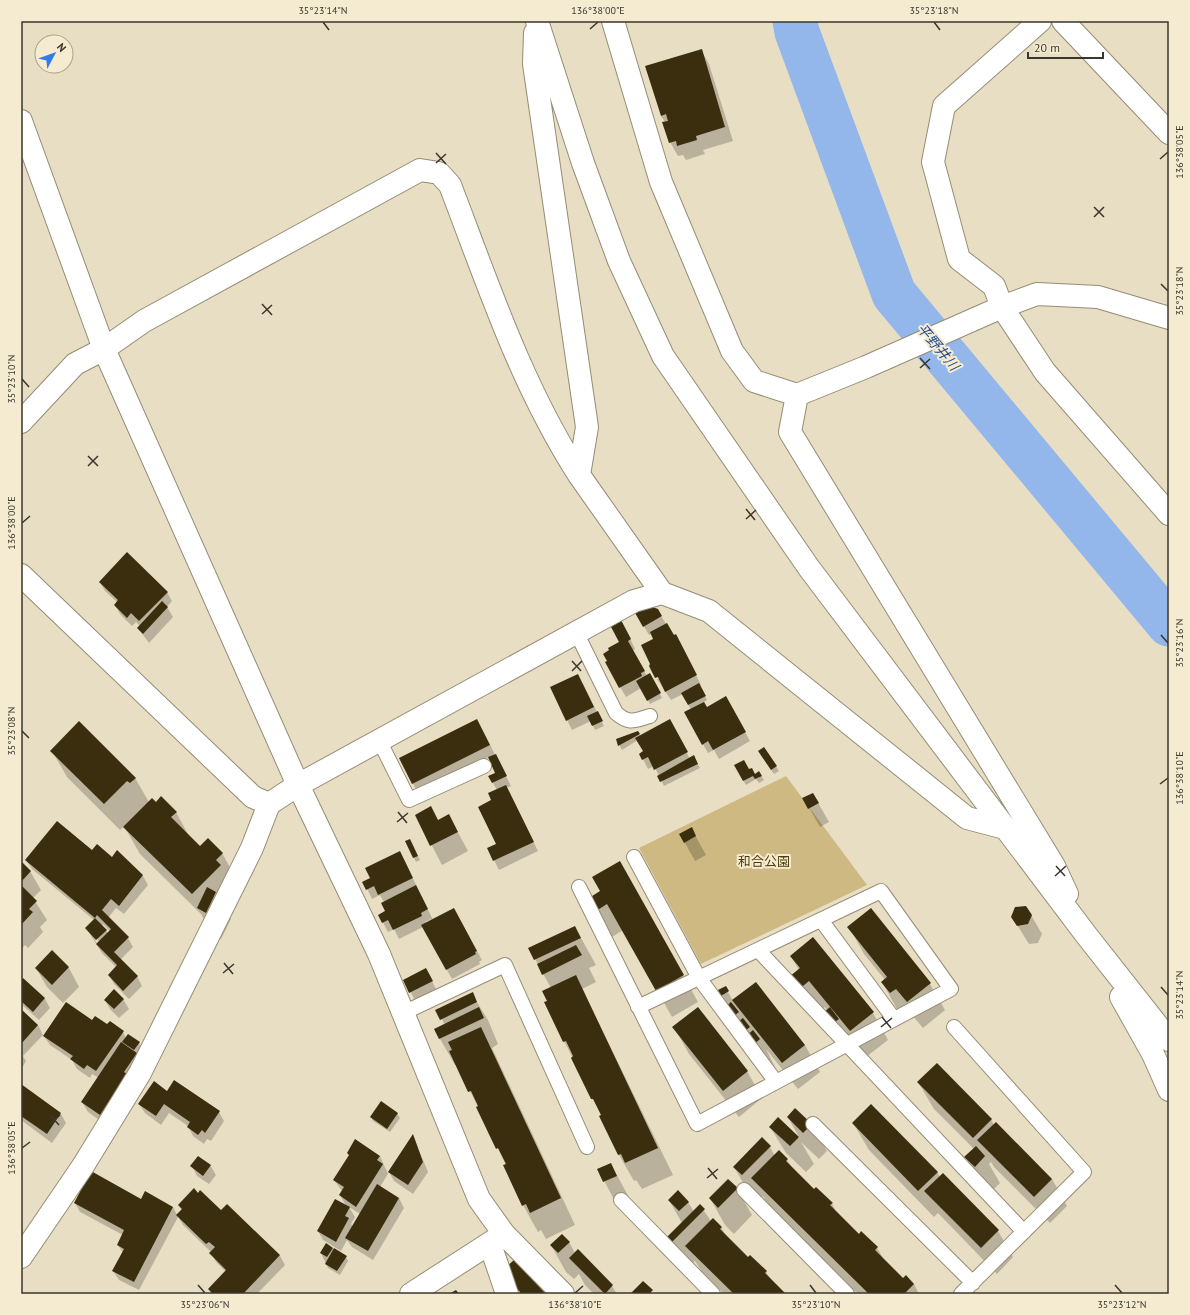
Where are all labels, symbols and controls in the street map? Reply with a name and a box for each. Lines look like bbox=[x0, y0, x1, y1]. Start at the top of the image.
text: 35°23'14"N bbox=[298, 4, 348, 17]
text: 136°38'00"E bbox=[571, 4, 625, 17]
text: 35°23'18"N bbox=[909, 4, 959, 17]
north arrow bbox=[34, 34, 74, 74]
scale bar bbox=[1028, 34, 1103, 60]
text: N bbox=[54, 40, 69, 55]
text: 20 m bbox=[1034, 40, 1060, 55]
text: 136°38'05"E bbox=[1173, 125, 1186, 179]
text: 35°23'18"N bbox=[1173, 266, 1186, 316]
water label: 平野井川 bbox=[913, 320, 964, 376]
text: 35°23'10"N bbox=[5, 354, 18, 404]
text: 136°38'00"E bbox=[5, 496, 18, 550]
text: 35°23'16"N bbox=[1173, 618, 1186, 668]
text: 35°23'08"N bbox=[5, 706, 18, 756]
text: 136°38'10"E bbox=[1173, 751, 1186, 805]
park label: 和合公園 bbox=[738, 853, 790, 870]
text: 35°23'14"N bbox=[1173, 970, 1186, 1020]
text: 136°38'05"E bbox=[5, 1121, 18, 1175]
text: 35°23'06"N bbox=[180, 1298, 230, 1311]
text: 136°38'10"E bbox=[548, 1298, 602, 1311]
text: 35°23'10"N bbox=[791, 1298, 841, 1311]
text: 35°23'12"N bbox=[1097, 1298, 1147, 1311]

